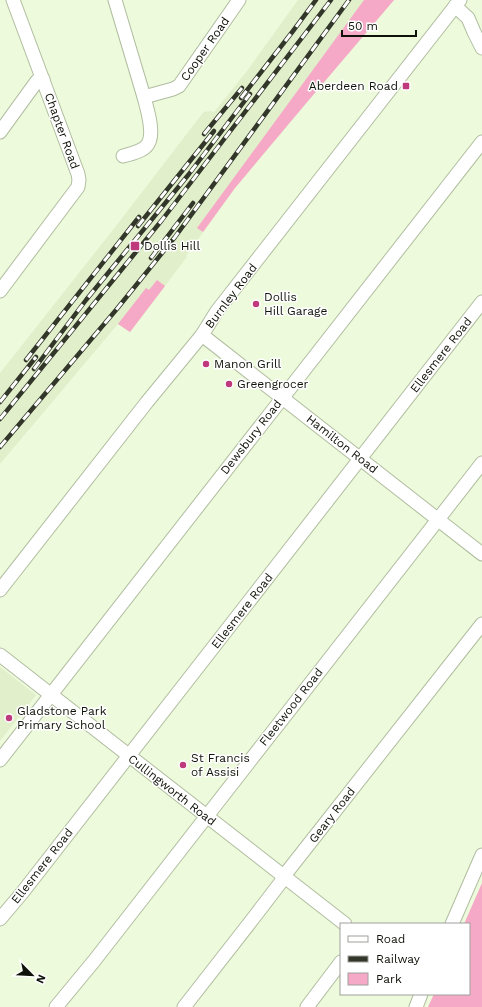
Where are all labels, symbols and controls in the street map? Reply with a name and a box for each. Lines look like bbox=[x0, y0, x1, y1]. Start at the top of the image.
scale bar bbox=[342, 12, 416, 38]
street label: Cooper Road bbox=[178, 14, 232, 84]
text: 50 m bbox=[348, 19, 378, 33]
place label: Aberdeen Road bbox=[309, 79, 398, 93]
marker: Aberdeen Road bbox=[401, 81, 411, 91]
street label: Chapter Road bbox=[42, 91, 82, 171]
place label: Dollis Hill bbox=[144, 239, 200, 253]
marker: Dollis Hill bbox=[129, 240, 141, 252]
street label: Burnley Road bbox=[202, 261, 260, 331]
place label: Dollis Hill Garage bbox=[264, 290, 327, 318]
marker: Dollis Hill Garage bbox=[251, 299, 261, 309]
street label: Ellesmere Road bbox=[407, 315, 475, 395]
place label: Manon Grill bbox=[214, 357, 282, 371]
marker: Manon Grill bbox=[201, 359, 211, 369]
place label: Greengrocer bbox=[237, 377, 309, 391]
marker: Greengrocer bbox=[224, 379, 234, 389]
street label: Dewsbury Road bbox=[218, 397, 284, 477]
street label: Hamilton Road bbox=[304, 412, 380, 476]
street label: Ellesmere Road bbox=[208, 571, 276, 651]
street label: Fleetwood Road bbox=[256, 665, 326, 749]
place label: Gladstone Park Primary School bbox=[17, 704, 107, 732]
marker: Gladstone Park Primary School bbox=[4, 713, 14, 723]
street label: Cullingworth Road bbox=[125, 751, 219, 829]
place label: St Francis of Assisi bbox=[191, 751, 250, 779]
marker: St Francis of Assisi bbox=[178, 760, 188, 770]
street label: Geary Road bbox=[306, 784, 358, 846]
street label: Ellesmere Road bbox=[8, 826, 76, 906]
legend bbox=[340, 923, 470, 995]
text: Road bbox=[376, 932, 405, 946]
text: Railway bbox=[376, 952, 421, 966]
north arrow bbox=[12, 955, 52, 995]
text: N bbox=[33, 972, 48, 985]
text: Park bbox=[376, 972, 402, 986]

